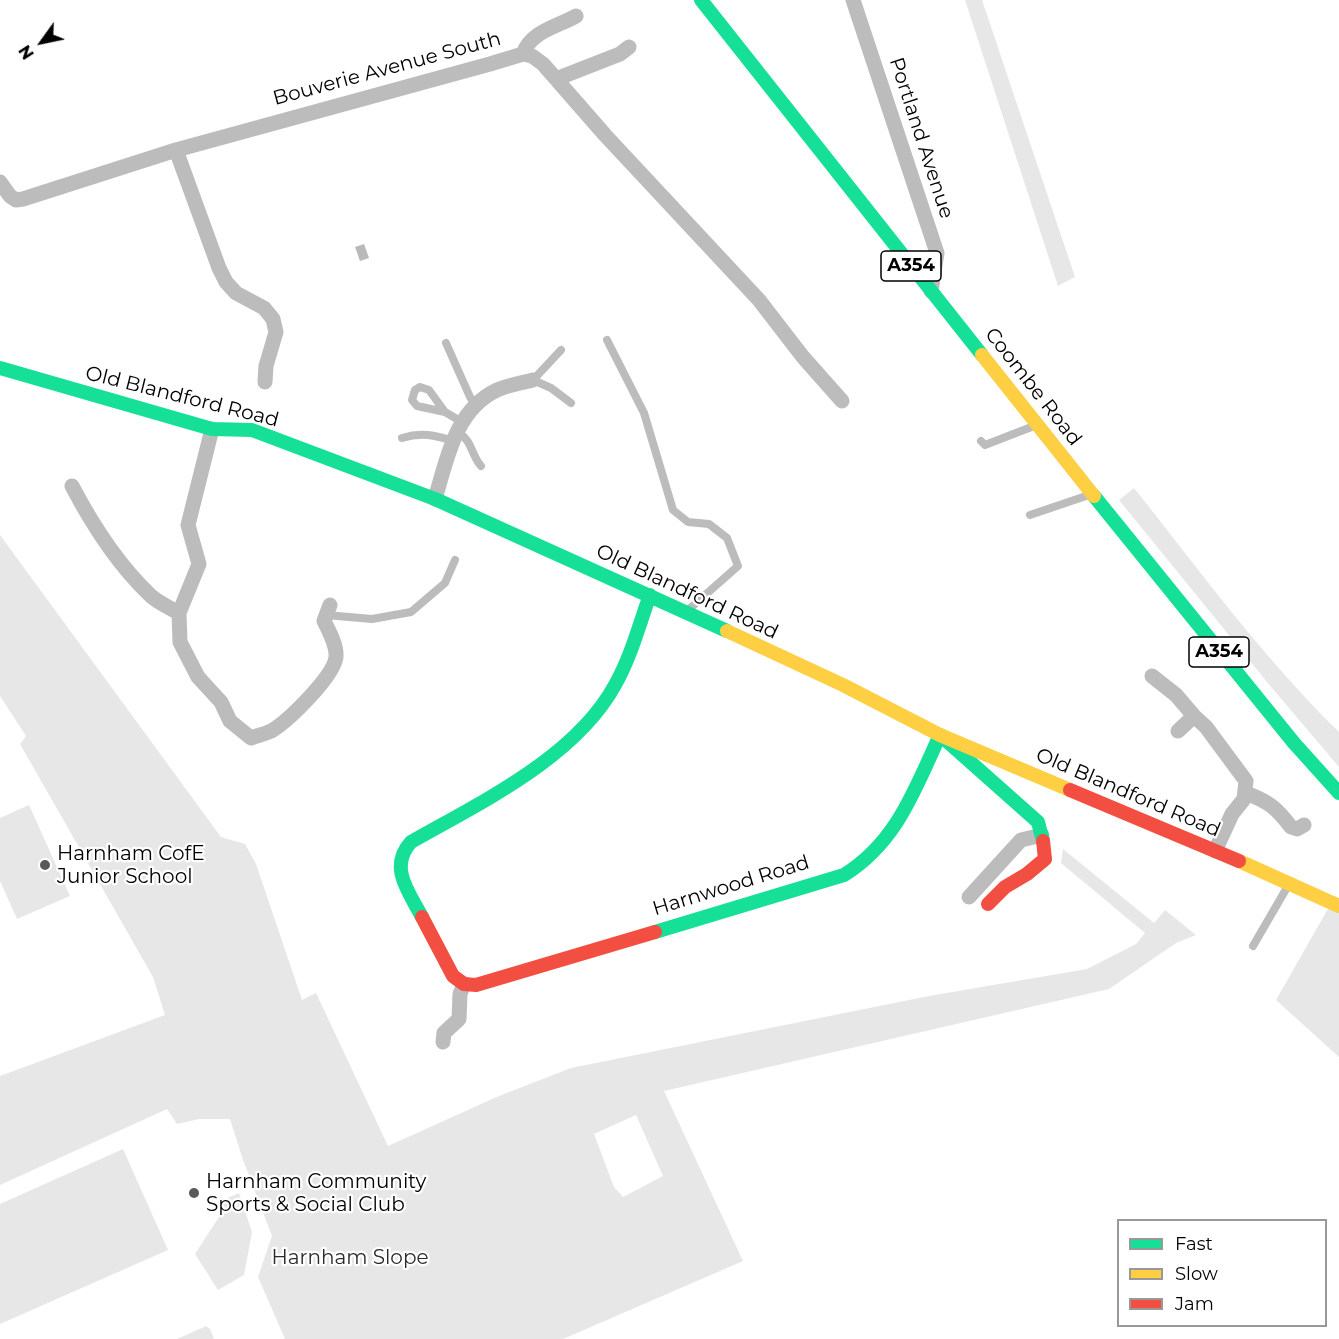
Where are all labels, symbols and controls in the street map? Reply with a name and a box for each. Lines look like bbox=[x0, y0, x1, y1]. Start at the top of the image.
north arrow bbox=[12, 12, 72, 72]
street label: Bouverie Avenue South bbox=[270, 27, 504, 111]
text: N bbox=[15, 41, 38, 63]
street label: Portland Avenue bbox=[884, 54, 958, 222]
road number: A354 bbox=[881, 251, 941, 281]
street label: Coombe Road bbox=[979, 323, 1087, 451]
street label: Old Blandford Road bbox=[83, 361, 281, 433]
street label: Old Blandford Road bbox=[592, 539, 782, 645]
road number: A354 bbox=[1189, 637, 1249, 667]
street label: Old Blandford Road bbox=[1032, 743, 1224, 843]
place label: Harnham CofE Junior School bbox=[57, 842, 205, 889]
street label: Harnwood Road bbox=[650, 851, 812, 921]
marker: Harnham CofE Junior School bbox=[38, 858, 52, 872]
place label: Harnham Community Sports & Social Club bbox=[206, 1170, 426, 1217]
marker: Harnham Community Sports & Social Club bbox=[187, 1186, 201, 1200]
legend bbox=[1117, 1219, 1327, 1327]
text: Fast bbox=[1175, 1233, 1213, 1255]
park label: Harnham Slope bbox=[271, 1246, 429, 1270]
text: Slow bbox=[1175, 1263, 1218, 1285]
text: Jam bbox=[1175, 1293, 1214, 1315]

